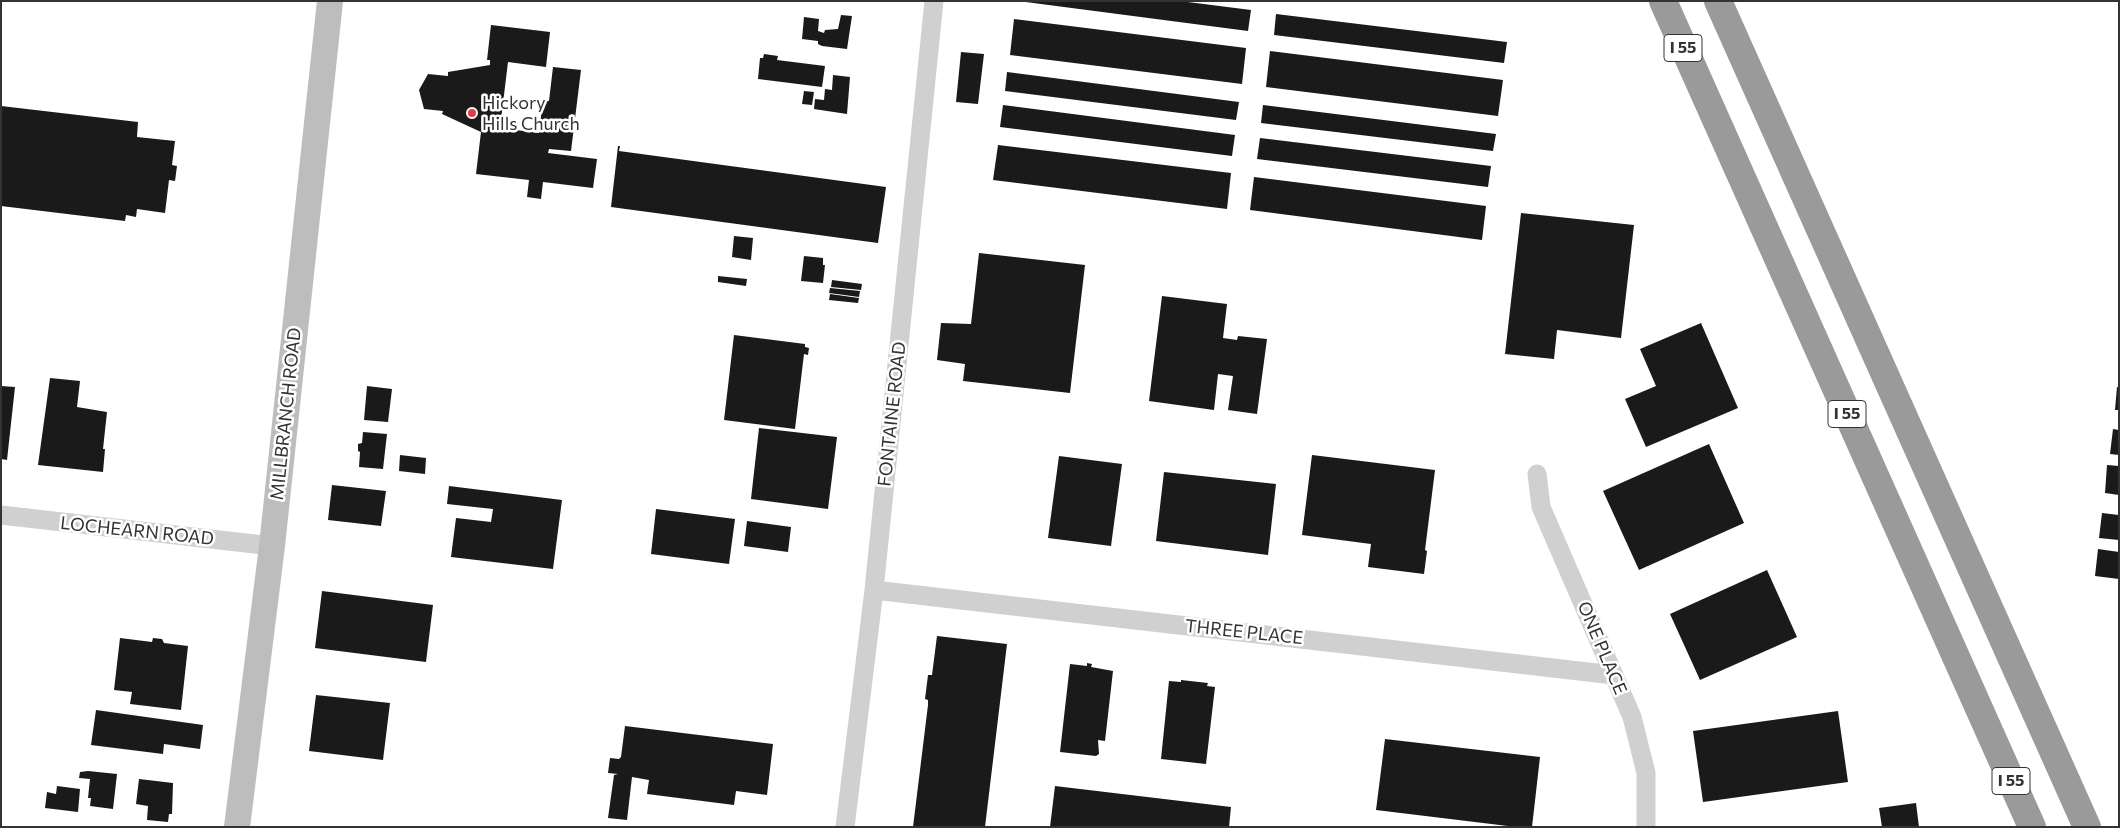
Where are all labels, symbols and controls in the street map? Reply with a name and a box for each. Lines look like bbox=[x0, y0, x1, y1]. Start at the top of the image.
road number: I 55 bbox=[1664, 34, 1702, 62]
place label: Hickory Hills Church bbox=[482, 92, 580, 134]
marker: Hickory Hills Church bbox=[466, 107, 478, 119]
street label: MILLBRANCH ROAD bbox=[266, 327, 306, 501]
street label: FONTAINE ROAD bbox=[874, 341, 910, 487]
road number: I 55 bbox=[1828, 400, 1866, 428]
street label: LOCHEARN ROAD bbox=[59, 512, 215, 550]
street label: ONE PLACE bbox=[1573, 598, 1631, 698]
street label: THREE PLACE bbox=[1184, 615, 1304, 649]
road number: I 55 bbox=[1992, 768, 2030, 794]

